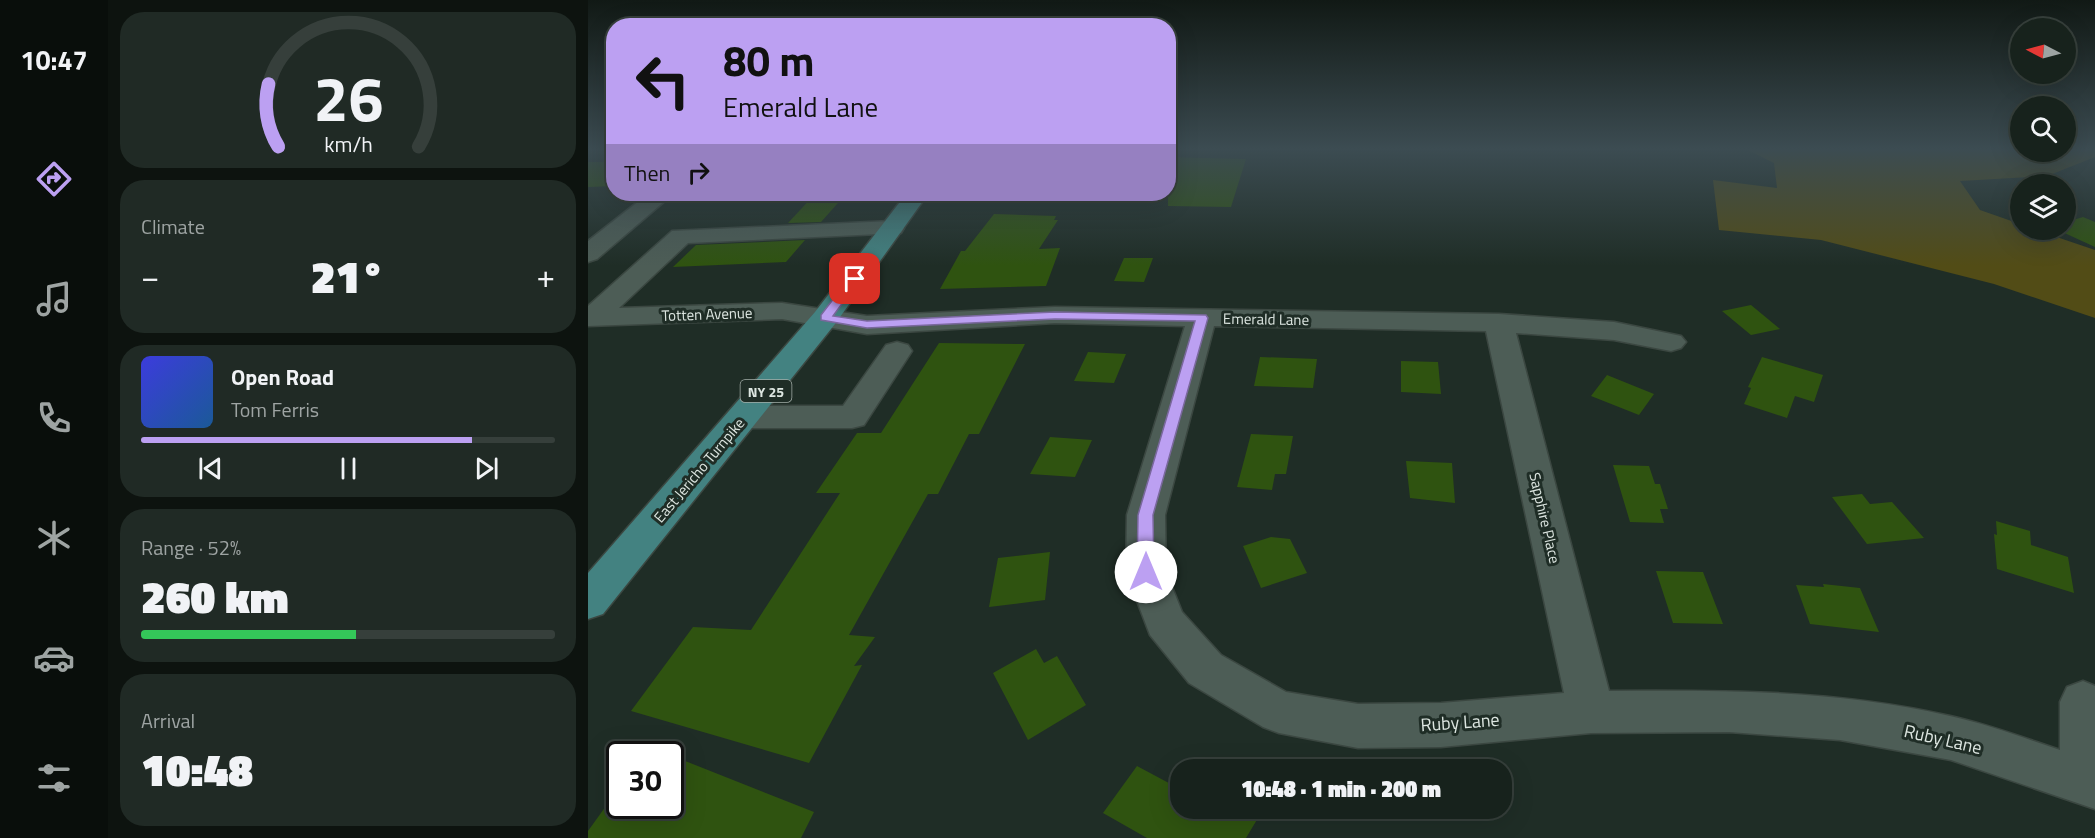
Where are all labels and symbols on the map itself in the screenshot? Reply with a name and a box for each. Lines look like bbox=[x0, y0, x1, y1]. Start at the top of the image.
north arrow bbox=[2010, 18, 2076, 84]
pin bbox=[829, 253, 880, 304]
street label: Totten Avenue bbox=[661, 301, 753, 327]
street label: Emerald Lane bbox=[1223, 307, 1309, 331]
road number: NY 25 bbox=[740, 380, 792, 402]
street label: East Jericho Turnpike bbox=[648, 412, 750, 528]
street label: Sapphire Place bbox=[1523, 470, 1567, 566]
position arrow bbox=[1114, 540, 1178, 604]
street label: Ruby Lane bbox=[1420, 706, 1500, 738]
street label: Ruby Lane bbox=[1901, 717, 1985, 761]
speed limit sign: 30 bbox=[606, 741, 684, 819]

